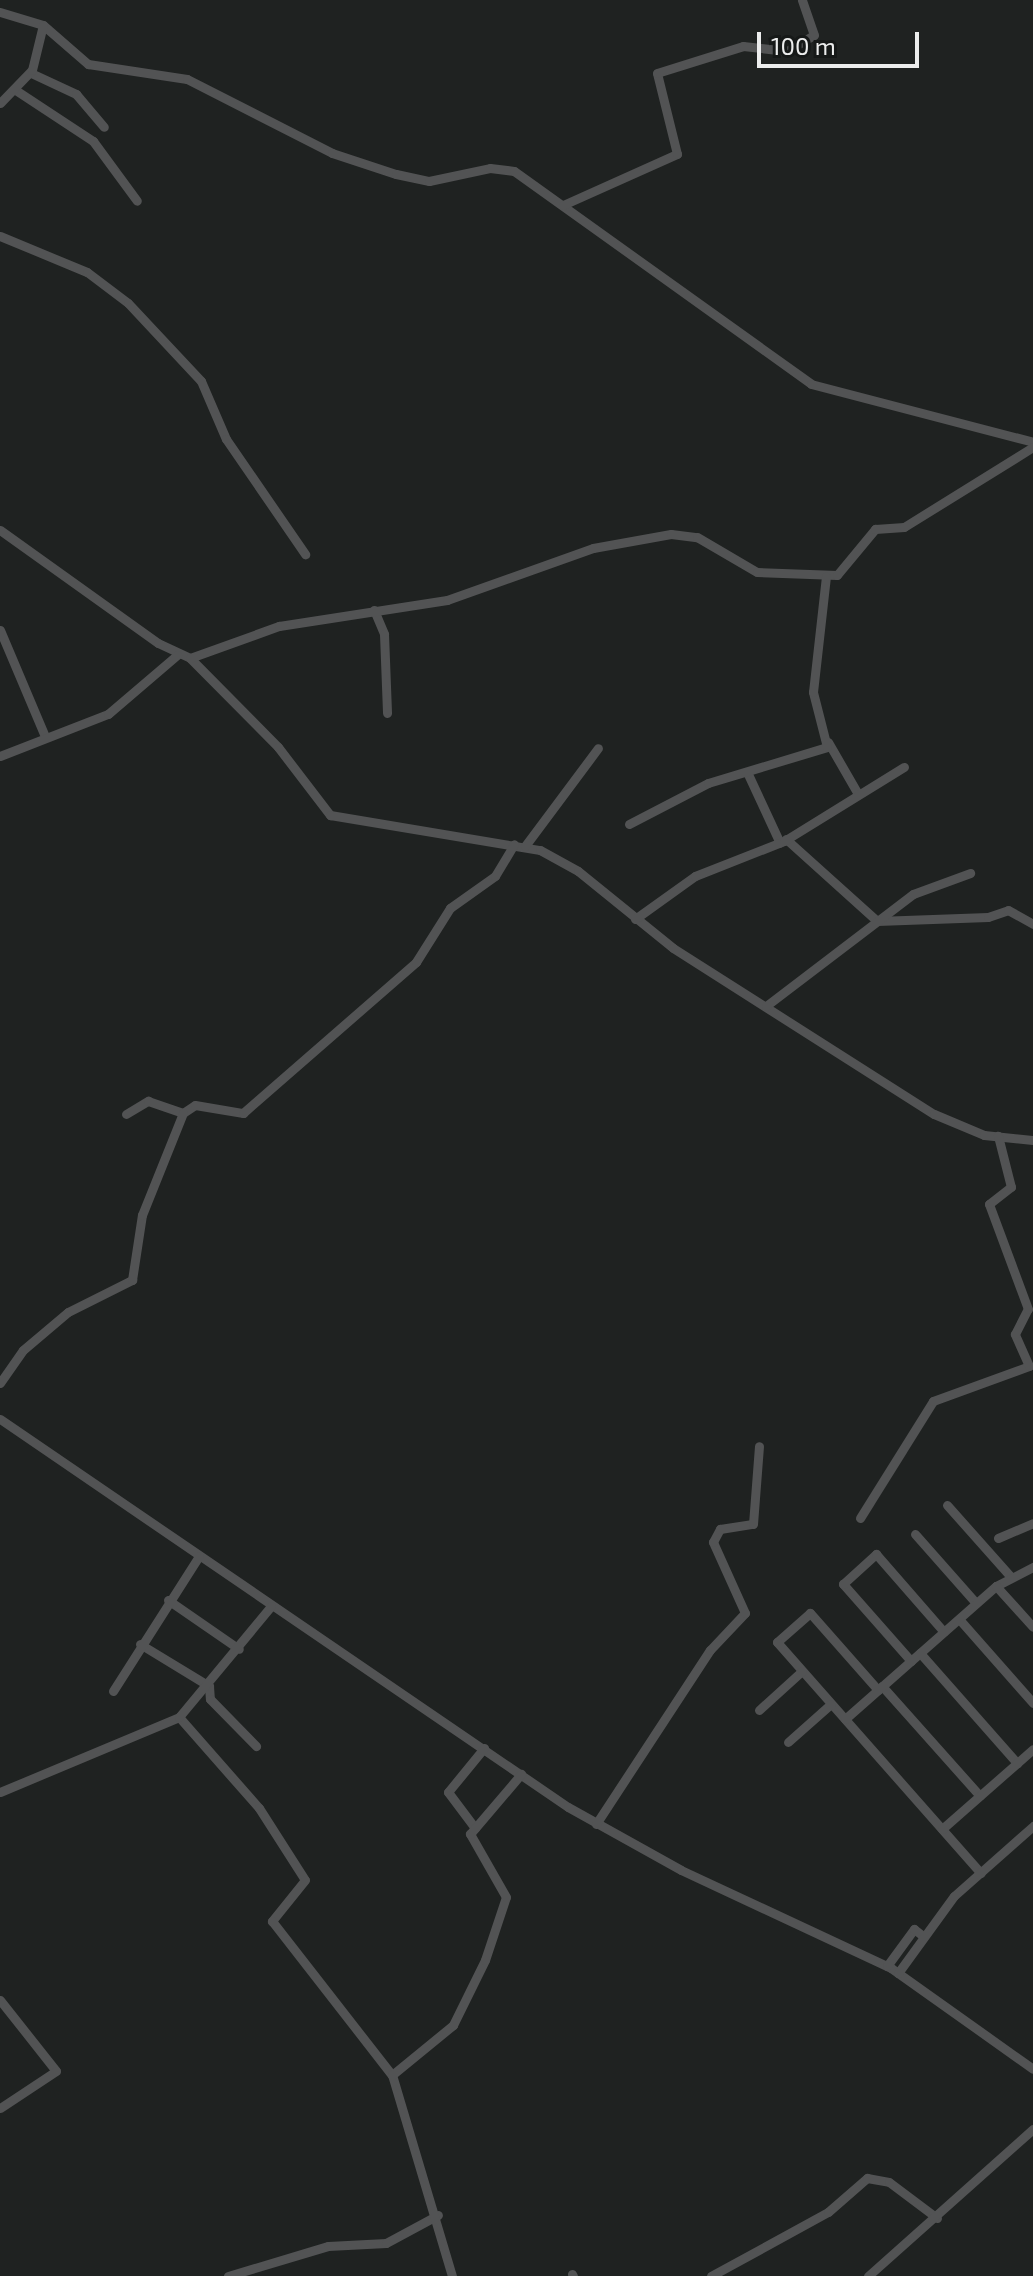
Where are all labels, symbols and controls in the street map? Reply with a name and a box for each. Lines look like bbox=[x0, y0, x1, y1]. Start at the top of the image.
scale bar bbox=[761, 16, 923, 66]
text: 100 m bbox=[771, 31, 836, 60]

